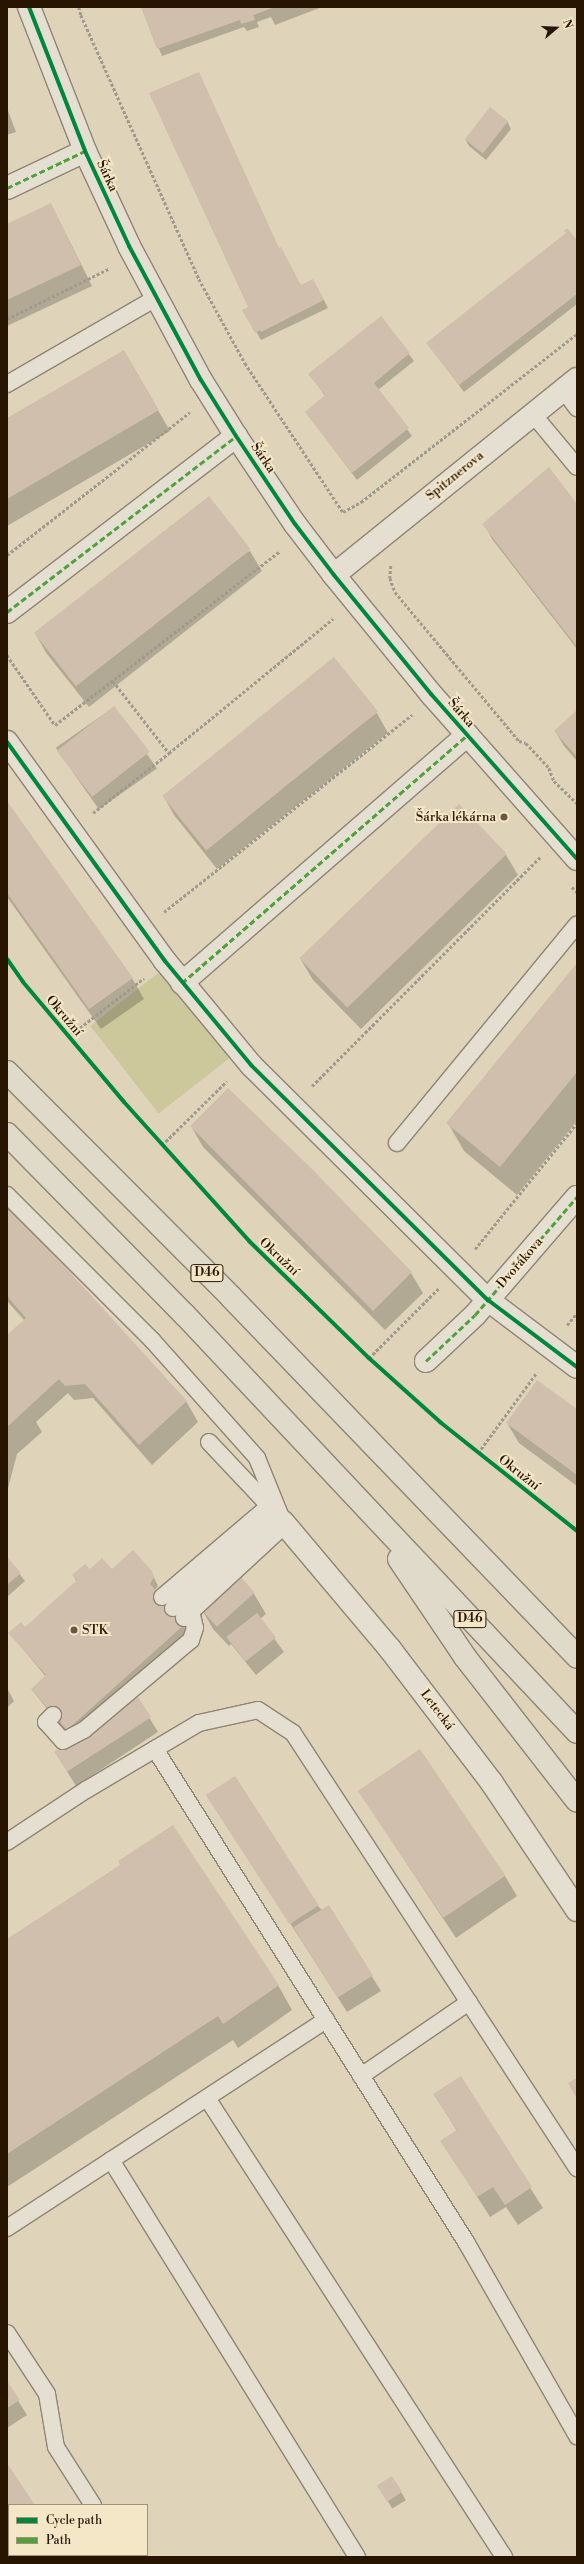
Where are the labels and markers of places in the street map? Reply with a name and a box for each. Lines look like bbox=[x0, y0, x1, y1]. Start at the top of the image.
place label: Šárka lékárna bbox=[416, 809, 496, 825]
marker: Šárka lékárna bbox=[499, 812, 509, 822]
place label: STK bbox=[82, 1622, 108, 1638]
marker: STK bbox=[69, 1625, 79, 1635]

